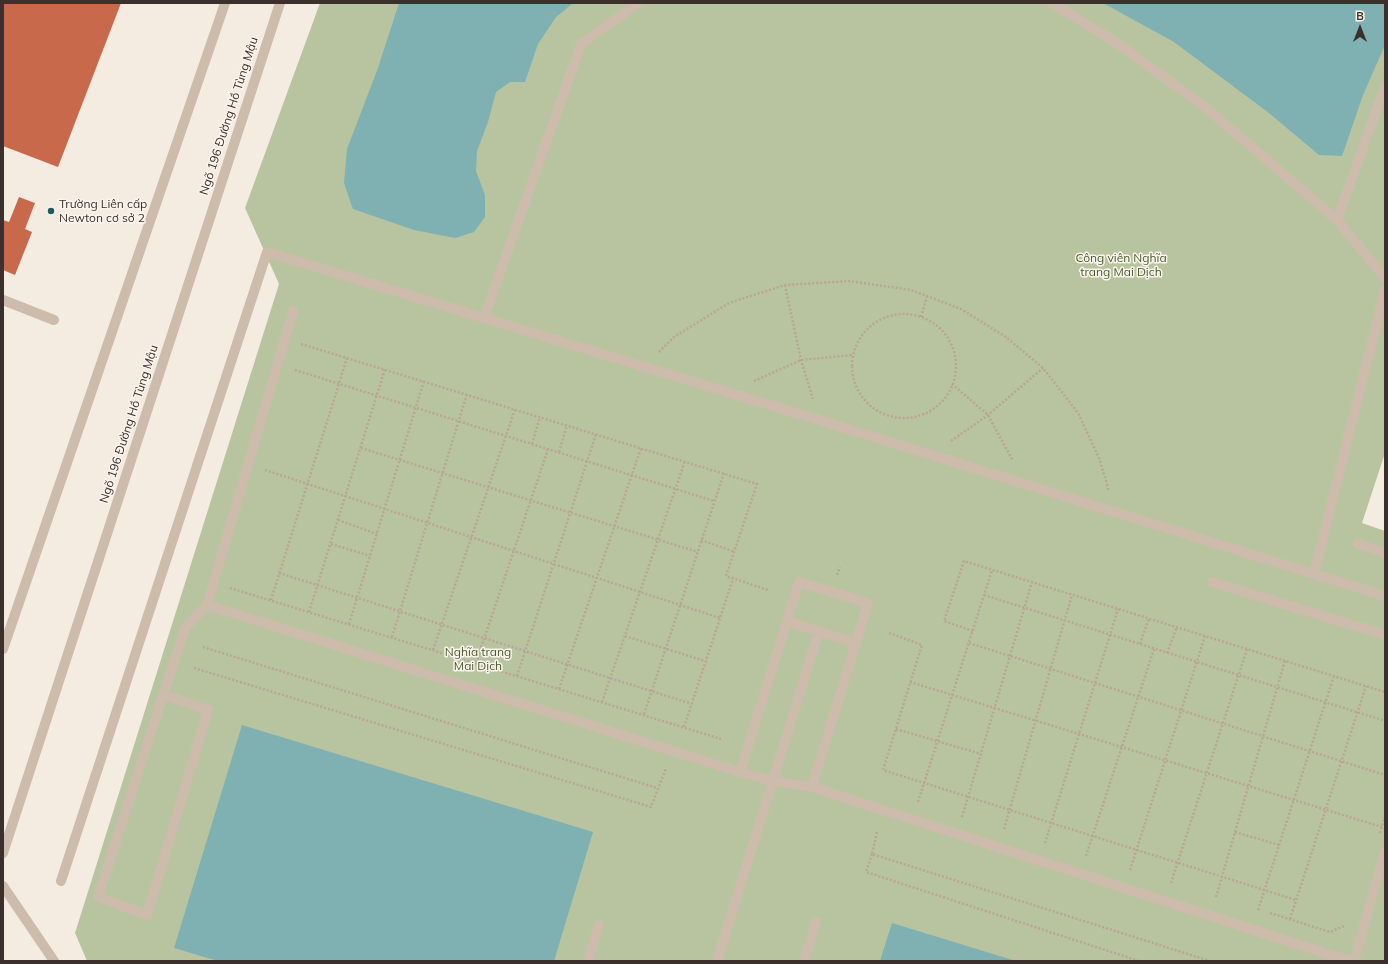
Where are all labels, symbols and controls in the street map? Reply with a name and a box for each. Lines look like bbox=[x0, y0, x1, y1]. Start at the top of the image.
north arrow bbox=[1340, 8, 1380, 48]
text: B bbox=[1356, 9, 1364, 23]
street label: Ngõ 196 Đường Hồ Tùng Mậu bbox=[197, 35, 261, 197]
place label: Trường Liên cấp Newton cơ sở 2 bbox=[59, 197, 147, 225]
marker: Trường Liên cấp Newton cơ sở 2 bbox=[46, 206, 56, 216]
park label: Công viên Nghĩa trang Mai Dịch bbox=[1075, 251, 1167, 279]
street label: Ngõ 196 Đường Hồ Tùng Mậu bbox=[97, 343, 161, 505]
park label: Nghĩa trang Mai Dịch bbox=[445, 645, 511, 673]

